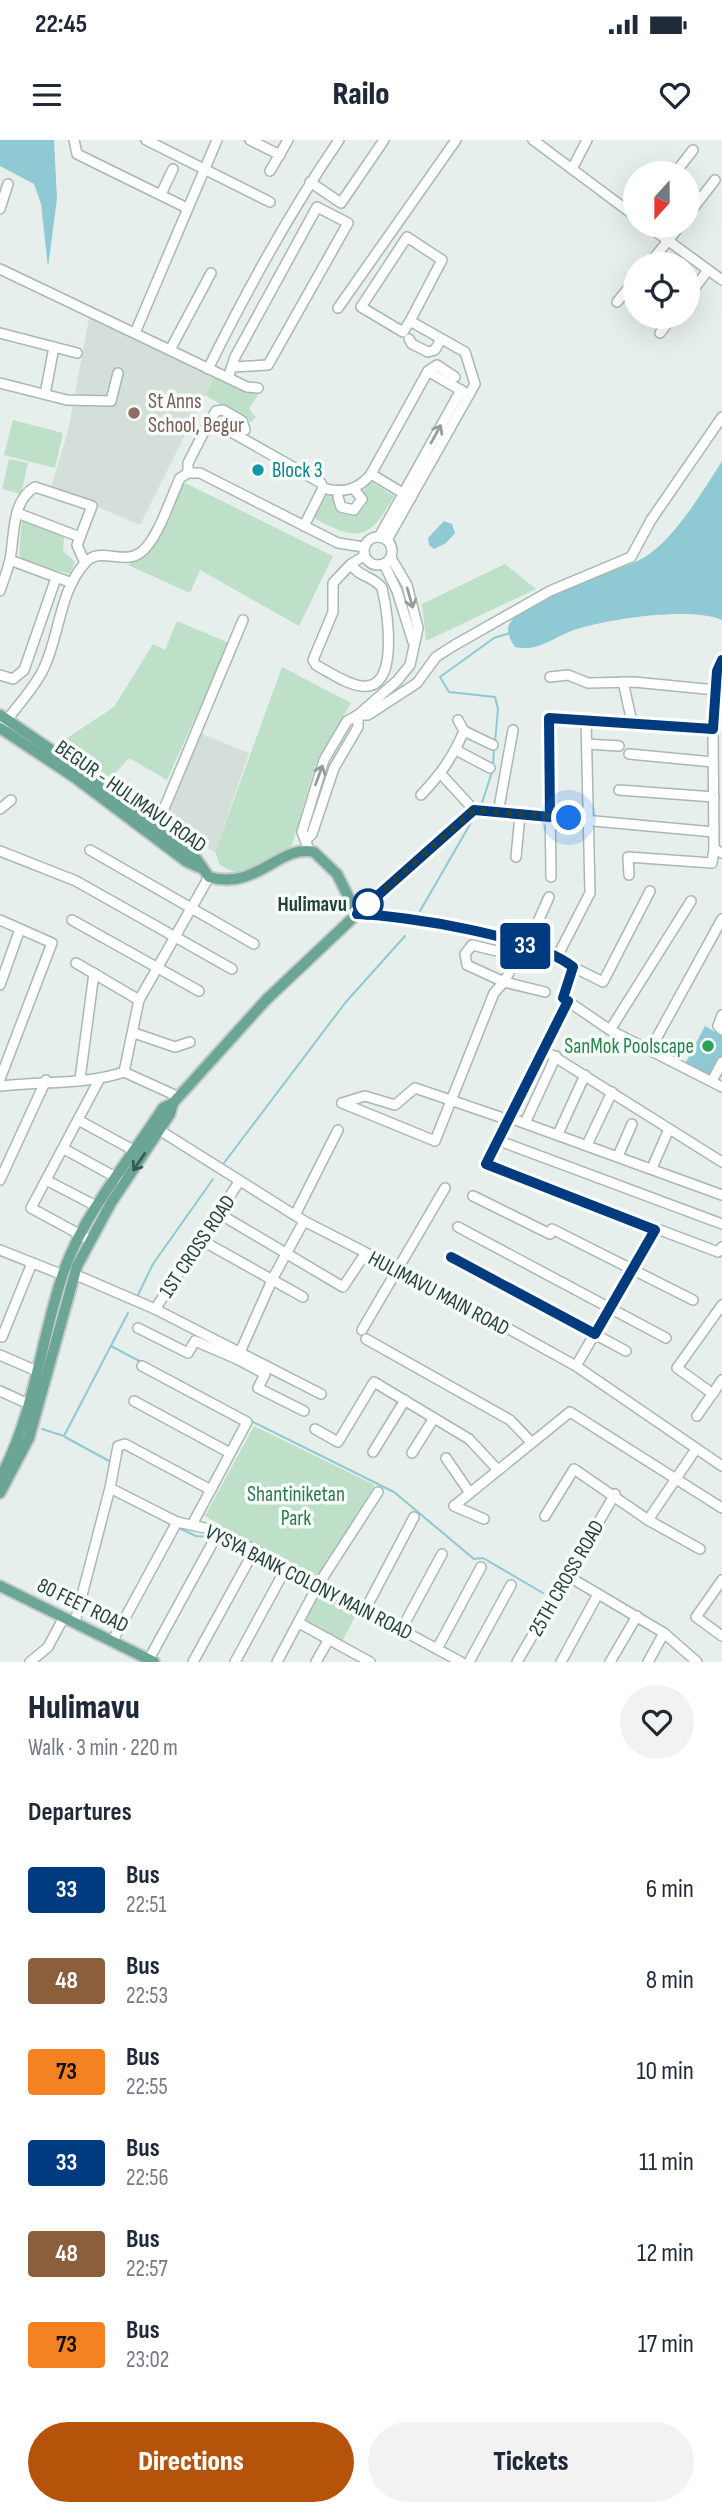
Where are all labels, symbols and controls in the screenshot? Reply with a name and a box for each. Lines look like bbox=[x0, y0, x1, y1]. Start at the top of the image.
text: 22:45 bbox=[35, 9, 87, 40]
text: Railo bbox=[333, 75, 390, 114]
icon: menu bbox=[28, 76, 66, 114]
icon: heart bbox=[656, 76, 694, 114]
north arrow bbox=[623, 161, 700, 238]
map controls bbox=[623, 161, 700, 329]
button: locate bbox=[623, 252, 700, 329]
place label: St Anns School, Begur bbox=[148, 389, 244, 438]
marker: St Anns School, Begur bbox=[126, 405, 142, 421]
one-way arrow bbox=[430, 424, 443, 445]
place label: Block 3 bbox=[272, 458, 323, 483]
marker: Block 3 bbox=[250, 462, 266, 478]
one-way arrow bbox=[405, 587, 418, 609]
street label: BEGUR - HULIMAVU ROAD bbox=[50, 735, 211, 858]
one-way arrow bbox=[313, 765, 326, 787]
your location bbox=[551, 800, 586, 835]
marker: Hulimavu bbox=[353, 889, 383, 919]
place label: Hulimavu bbox=[278, 892, 347, 917]
line badge: 33 bbox=[494, 923, 556, 969]
text: 33 bbox=[514, 931, 536, 960]
place label: SanMok Poolscape bbox=[564, 1034, 694, 1059]
marker: SanMok Poolscape bbox=[700, 1038, 716, 1054]
one-way arrow bbox=[132, 1152, 146, 1171]
street label: 1ST CROSS ROAD bbox=[154, 1190, 241, 1302]
street label: HULIMAVU MAIN ROAD bbox=[364, 1246, 514, 1341]
park label: Shantiniketan Park bbox=[247, 1482, 345, 1531]
street label: 25TH CROSS ROAD bbox=[523, 1516, 610, 1641]
street label: VYSYA BANK COLONY MAIN ROAD bbox=[201, 1519, 416, 1646]
street label: 80 FEET ROAD bbox=[33, 1573, 133, 1638]
button: heart bbox=[620, 1685, 694, 1759]
text: Hulimavu bbox=[28, 1688, 140, 1728]
text: Walk · 3 min · 220 m bbox=[28, 1734, 178, 1762]
text: Departures bbox=[28, 1797, 132, 1828]
text: Bus bbox=[126, 1860, 160, 1891]
text: 6 min bbox=[646, 1874, 694, 1905]
text: 33 bbox=[56, 1875, 77, 1904]
text: 22:51 bbox=[126, 1891, 167, 1919]
text: Bus bbox=[126, 1951, 160, 1982]
text: 8 min bbox=[646, 1965, 694, 1996]
text: 48 bbox=[55, 1966, 78, 1995]
text: 22:53 bbox=[126, 1982, 168, 2010]
text: Bus bbox=[126, 2042, 160, 2073]
text: 10 min bbox=[637, 2056, 694, 2087]
text: 73 bbox=[56, 2057, 77, 2086]
text: 22:55 bbox=[126, 2073, 168, 2101]
text: Bus bbox=[126, 2133, 160, 2164]
text: 11 min bbox=[639, 2147, 694, 2178]
text: 33 bbox=[56, 2148, 77, 2177]
text: 22:56 bbox=[126, 2164, 169, 2192]
text: Bus bbox=[126, 2224, 160, 2255]
text: 12 min bbox=[637, 2238, 694, 2269]
text: 48 bbox=[55, 2239, 78, 2268]
text: 22:57 bbox=[126, 2255, 168, 2283]
text: Bus bbox=[126, 2315, 160, 2346]
text: 17 min bbox=[638, 2329, 694, 2360]
text: 73 bbox=[56, 2330, 77, 2359]
text: 23:02 bbox=[126, 2346, 169, 2374]
button: Directions bbox=[28, 2422, 354, 2502]
button: Tickets bbox=[368, 2422, 694, 2502]

